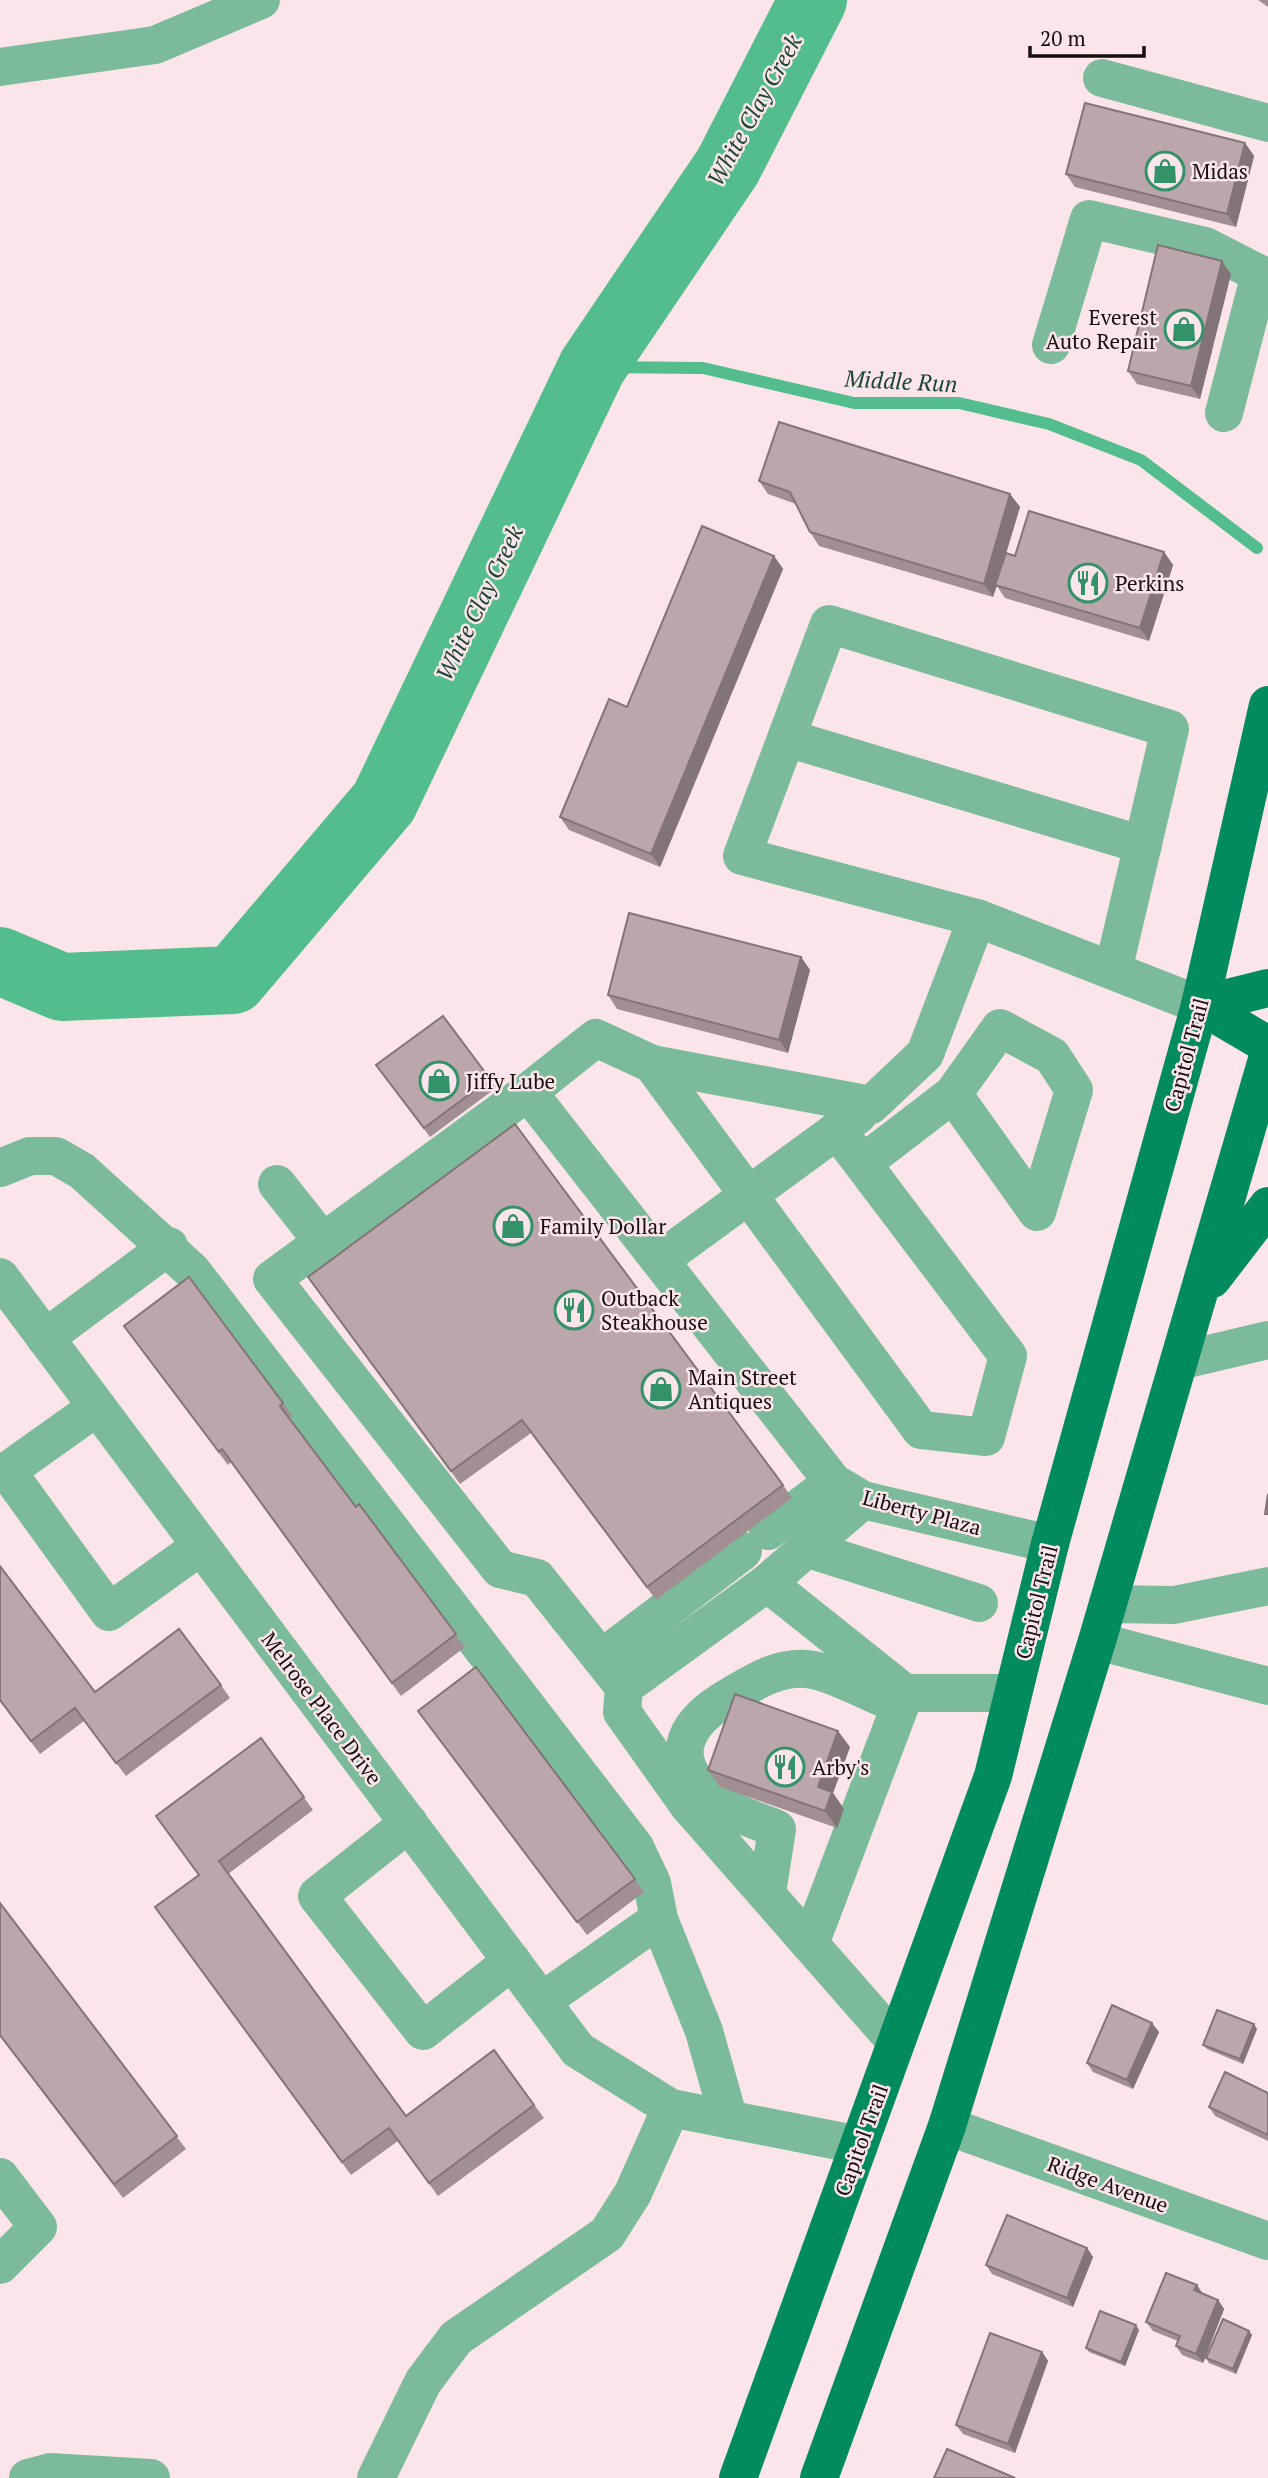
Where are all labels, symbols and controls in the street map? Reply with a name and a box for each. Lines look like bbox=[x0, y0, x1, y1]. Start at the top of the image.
scale bar bbox=[1030, 14, 1144, 58]
text: 20 m bbox=[1040, 24, 1086, 52]
water label: White Clay Creek bbox=[700, 28, 809, 191]
shop icon: Midas bbox=[1144, 150, 1186, 192]
place label: Midas bbox=[1192, 157, 1248, 185]
place label: Everest Auto Repair bbox=[1046, 303, 1157, 355]
shop icon: Everest Auto Repair bbox=[1163, 308, 1205, 350]
water label: Middle Run bbox=[843, 363, 958, 399]
water label: White Clay Creek bbox=[428, 520, 530, 686]
restaurant icon: Perkins bbox=[1067, 562, 1109, 604]
place label: Perkins bbox=[1115, 569, 1184, 597]
street label: Capitol Trail bbox=[1157, 995, 1215, 1115]
shop icon: Jiffy Lube bbox=[418, 1060, 460, 1102]
place label: Jiffy Lube bbox=[466, 1067, 555, 1095]
shop icon: Family Dollar bbox=[492, 1205, 534, 1247]
place label: Family Dollar bbox=[540, 1212, 666, 1240]
place label: Outback Steakhouse bbox=[601, 1284, 708, 1336]
restaurant icon: Outback Steakhouse bbox=[553, 1289, 595, 1331]
place label: Main Street Antiques bbox=[688, 1363, 797, 1415]
shop icon: Main Street Antiques bbox=[640, 1368, 682, 1410]
street label: Liberty Plaza bbox=[860, 1483, 985, 1541]
street label: Capitol Trail bbox=[1008, 1542, 1064, 1662]
street label: Melrose Place Drive bbox=[255, 1626, 389, 1790]
restaurant icon: Arby's bbox=[764, 1746, 806, 1788]
place label: Arby's bbox=[812, 1753, 869, 1781]
street label: Capitol Trail bbox=[828, 2080, 894, 2200]
street label: Ridge Avenue bbox=[1044, 2149, 1172, 2219]

